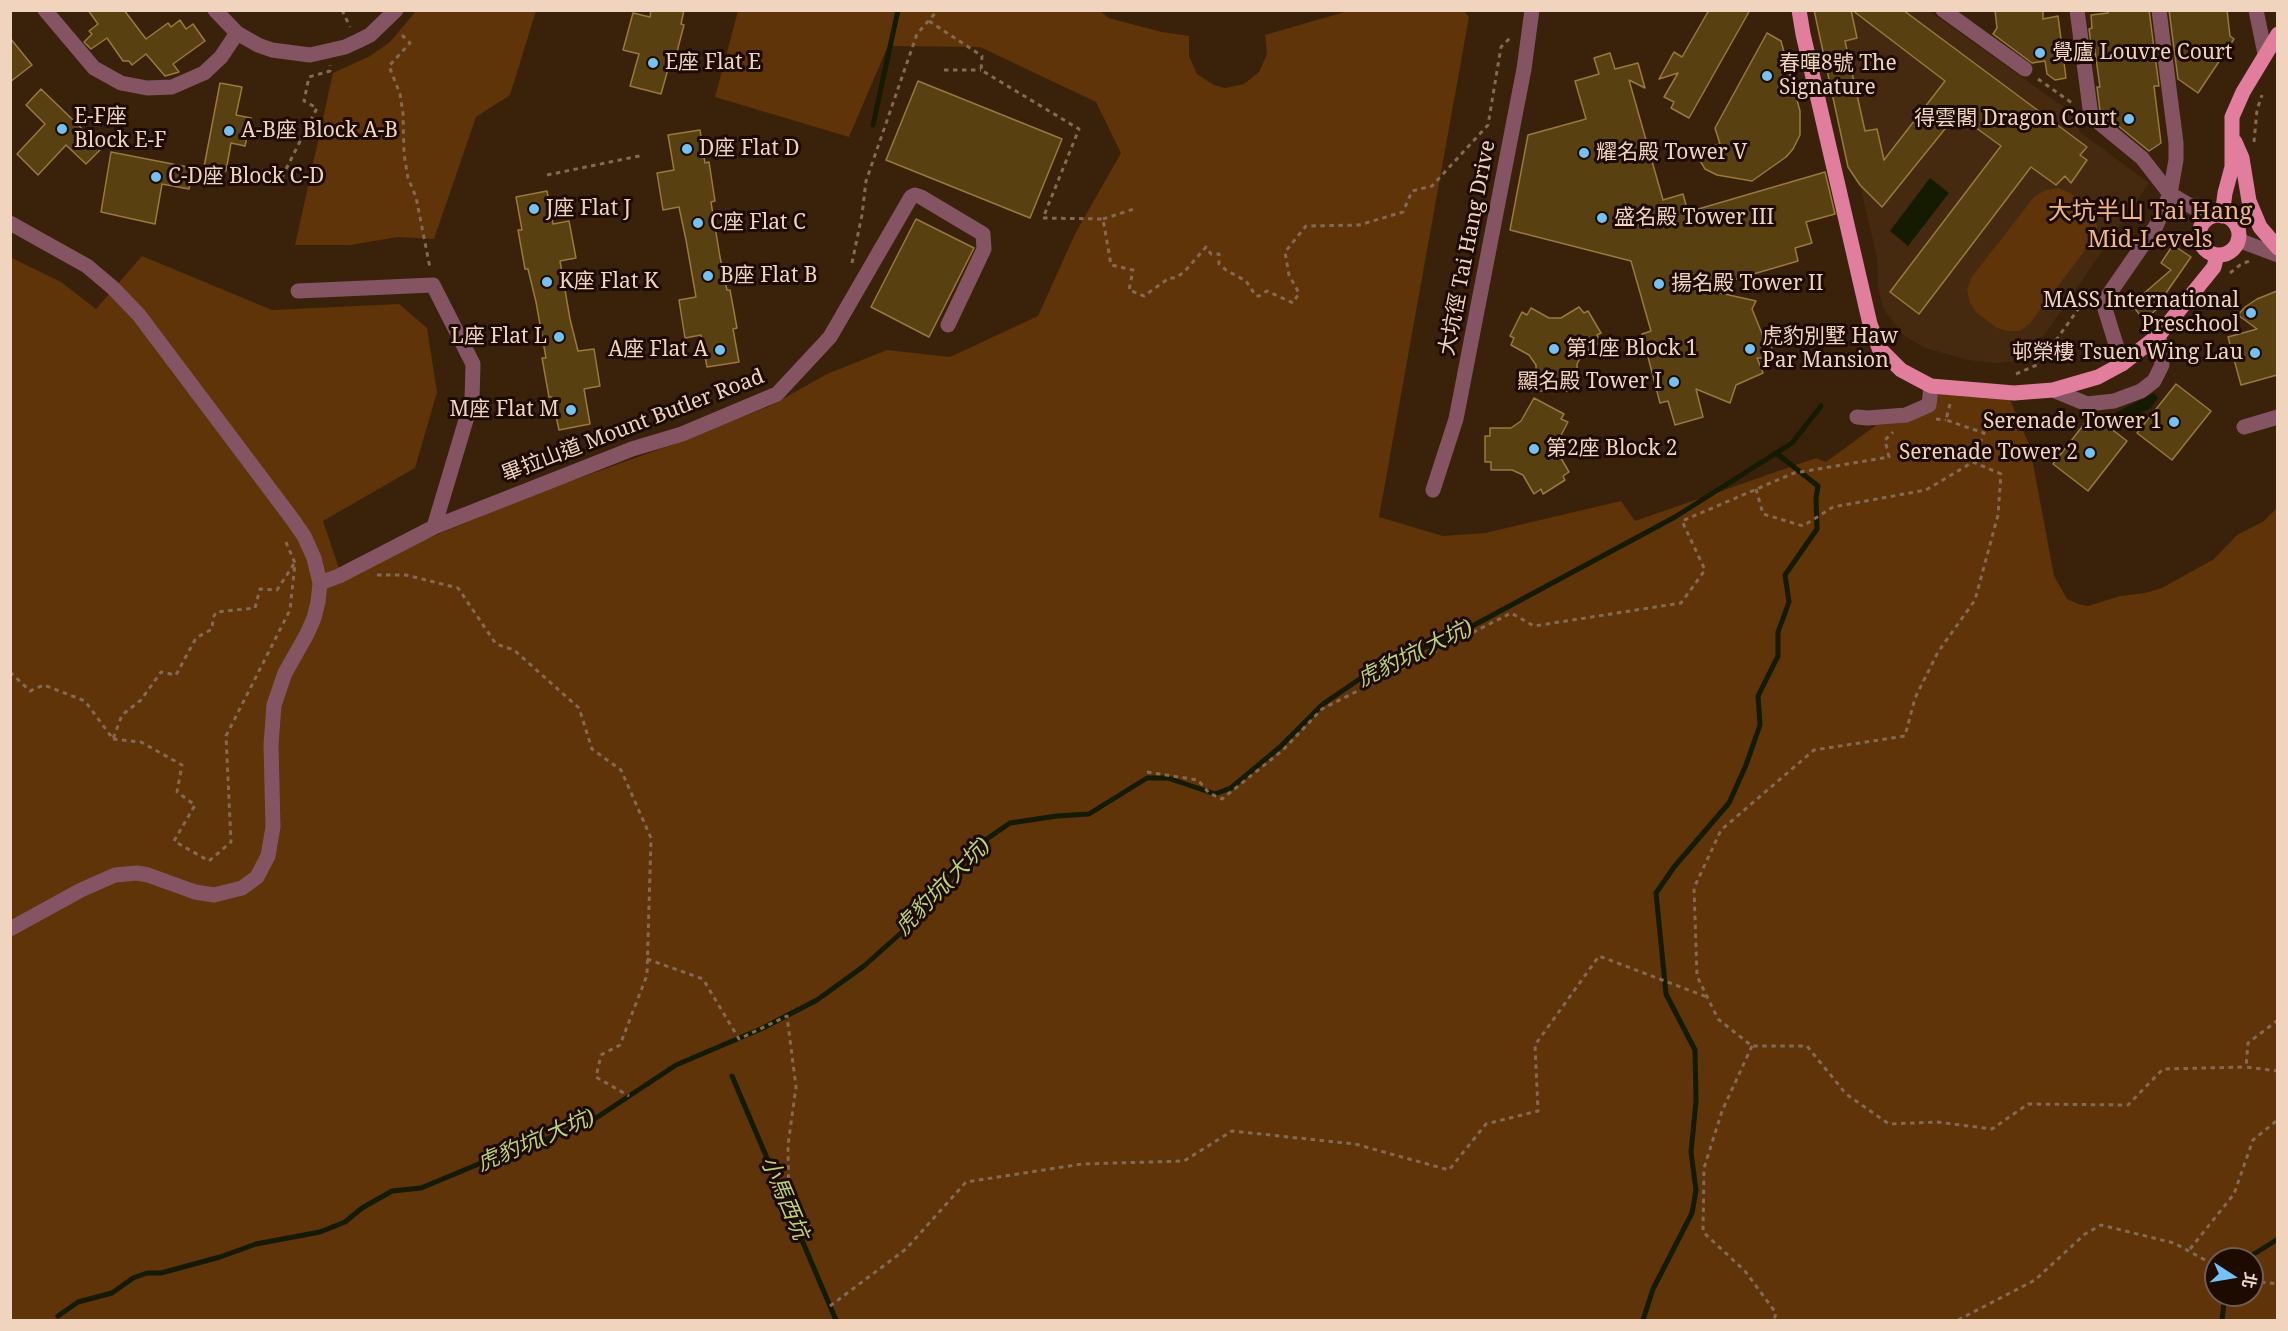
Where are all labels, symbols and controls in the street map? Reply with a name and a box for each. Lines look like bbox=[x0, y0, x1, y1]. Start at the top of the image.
place label: 覺廬 Louvre Court bbox=[2052, 40, 2232, 66]
marker: 覺廬 Louvre Court bbox=[2033, 46, 2047, 60]
place label: E座 Flat E bbox=[665, 50, 761, 76]
place label: 春暉8號 The Signature bbox=[1779, 51, 1897, 101]
marker: E座 Flat E bbox=[646, 56, 660, 70]
marker: 春暉8號 The Signature bbox=[1760, 69, 1774, 83]
place label: E-F座 Block E-F bbox=[74, 104, 166, 154]
place label: 得雲閣 Dragon Court bbox=[1914, 106, 2117, 132]
marker: 得雲閣 Dragon Court bbox=[2122, 112, 2136, 126]
place label: A-B座 Block A-B bbox=[241, 118, 398, 144]
marker: E-F座 Block E-F bbox=[55, 122, 69, 136]
marker: A-B座 Block A-B bbox=[222, 124, 236, 138]
place label: D座 Flat D bbox=[699, 136, 800, 162]
street label: 大坑徑 Tai Hang Drive bbox=[1435, 138, 1501, 358]
place label: 耀名殿 Tower V bbox=[1596, 140, 1747, 166]
marker: D座 Flat D bbox=[680, 142, 694, 156]
marker: 耀名殿 Tower V bbox=[1577, 146, 1591, 160]
place label: C-D座 Block C-D bbox=[168, 164, 324, 190]
marker: C-D座 Block C-D bbox=[149, 170, 163, 184]
place label: J座 Flat J bbox=[546, 196, 631, 222]
district label: 大坑半山 Tai Hang Mid-Levels bbox=[2048, 198, 2252, 254]
marker: J座 Flat J bbox=[527, 202, 541, 216]
place label: 盛名殿 Tower III bbox=[1614, 205, 1774, 231]
place label: C座 Flat C bbox=[710, 210, 806, 236]
marker: 盛名殿 Tower III bbox=[1595, 211, 1609, 225]
marker: C座 Flat C bbox=[691, 216, 705, 230]
place label: B座 Flat B bbox=[720, 263, 818, 289]
place label: K座 Flat K bbox=[559, 269, 658, 295]
marker: B座 Flat B bbox=[701, 269, 715, 283]
place label: 揚名殿 Tower II bbox=[1671, 271, 1824, 297]
marker: K座 Flat K bbox=[540, 275, 554, 289]
marker: 揚名殿 Tower II bbox=[1652, 277, 1666, 291]
place label: MASS International Preschool bbox=[2043, 288, 2239, 338]
marker: MASS International Preschool bbox=[2244, 306, 2258, 320]
place label: L座 Flat L bbox=[451, 324, 547, 350]
place label: 虎豹別墅 Haw Par Mansion bbox=[1762, 324, 1898, 374]
marker: L座 Flat L bbox=[552, 330, 566, 344]
place label: 第1座 Block 1 bbox=[1566, 336, 1697, 362]
place label: A座 Flat A bbox=[608, 337, 708, 363]
place label: 邨榮樓 Tsuen Wing Lau bbox=[2011, 340, 2243, 366]
marker: 第1座 Block 1 bbox=[1547, 342, 1561, 356]
marker: 虎豹別墅 Haw Par Mansion bbox=[1743, 342, 1757, 356]
marker: A座 Flat A bbox=[713, 343, 727, 357]
marker: 邨榮樓 Tsuen Wing Lau bbox=[2248, 346, 2262, 360]
street label: 畢拉山道 Mount Butler Road bbox=[498, 364, 768, 488]
place label: 顯名殿 Tower I bbox=[1517, 369, 1662, 395]
marker: 顯名殿 Tower I bbox=[1667, 375, 1681, 389]
place label: M座 Flat M bbox=[450, 397, 559, 423]
marker: M座 Flat M bbox=[564, 403, 578, 417]
place label: Serenade Tower 1 bbox=[1983, 409, 2162, 435]
marker: Serenade Tower 1 bbox=[2167, 415, 2181, 429]
place label: 第2座 Block 2 bbox=[1546, 436, 1677, 462]
place label: Serenade Tower 2 bbox=[1899, 440, 2078, 466]
marker: 第2座 Block 2 bbox=[1527, 442, 1541, 456]
marker: Serenade Tower 2 bbox=[2083, 446, 2097, 460]
water label: 虎豹坑(大坑) bbox=[1353, 615, 1477, 693]
water label: 虎豹坑(大坑) bbox=[890, 833, 996, 941]
water label: 虎豹坑(大坑) bbox=[473, 1104, 599, 1178]
water label: 小馬西坑 bbox=[755, 1152, 813, 1244]
north arrow bbox=[2204, 1247, 2264, 1307]
text: 北 bbox=[2237, 1270, 2262, 1290]

